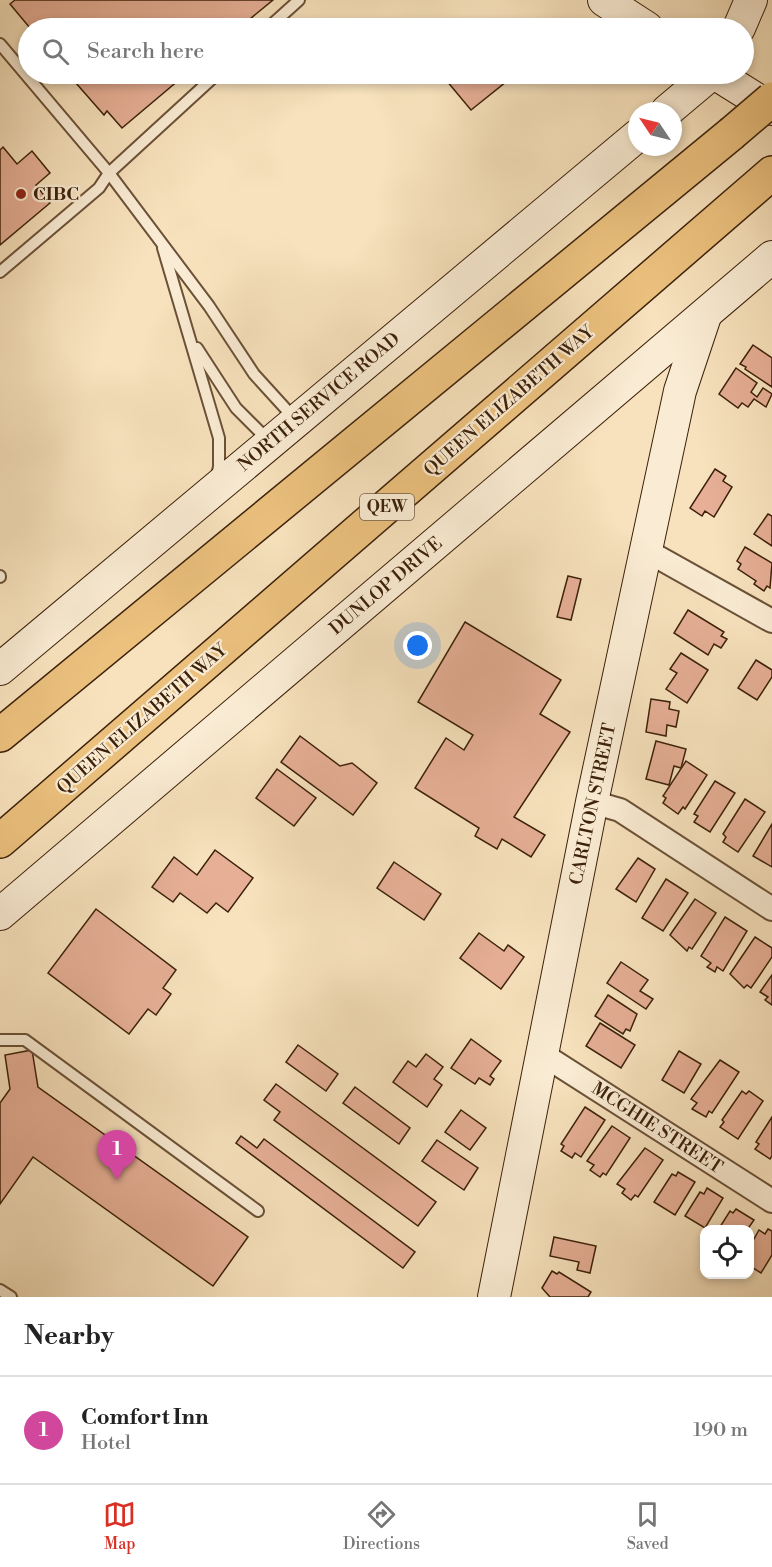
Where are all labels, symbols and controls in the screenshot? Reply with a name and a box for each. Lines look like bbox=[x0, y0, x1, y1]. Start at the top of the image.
search box bbox=[18, 18, 754, 84]
icon: search bbox=[39, 35, 72, 68]
text: Search here bbox=[87, 38, 204, 65]
north arrow bbox=[628, 102, 682, 156]
place label: CIBC bbox=[33, 183, 79, 206]
marker: CIBC bbox=[14, 187, 28, 201]
street label: QUEEN ELIZABETH WAY bbox=[419, 320, 600, 481]
street label: NORTH SERVICE ROAD bbox=[233, 327, 405, 477]
road number: QEW bbox=[360, 494, 414, 520]
street label: DUNLOP DRIVE bbox=[325, 532, 447, 640]
your location bbox=[403, 631, 432, 660]
street label: QUEEN ELIZABETH WAY bbox=[52, 638, 233, 799]
street label: CARLTON STREET bbox=[565, 721, 621, 887]
street label: MCGHIE STREET bbox=[587, 1077, 727, 1179]
pin: 1 bbox=[98, 1130, 136, 1180]
map controls bbox=[700, 1225, 754, 1279]
button: locate bbox=[700, 1225, 754, 1279]
text: Nearby bbox=[24, 1320, 114, 1352]
text: Comfort Inn bbox=[81, 1404, 209, 1431]
text: 1 bbox=[39, 1418, 48, 1443]
text: 190 m bbox=[693, 1418, 748, 1443]
text: Hotel bbox=[81, 1431, 131, 1456]
tab: Map bbox=[103, 1498, 136, 1554]
tab: Directions bbox=[343, 1498, 420, 1554]
tab: Saved bbox=[627, 1498, 669, 1554]

